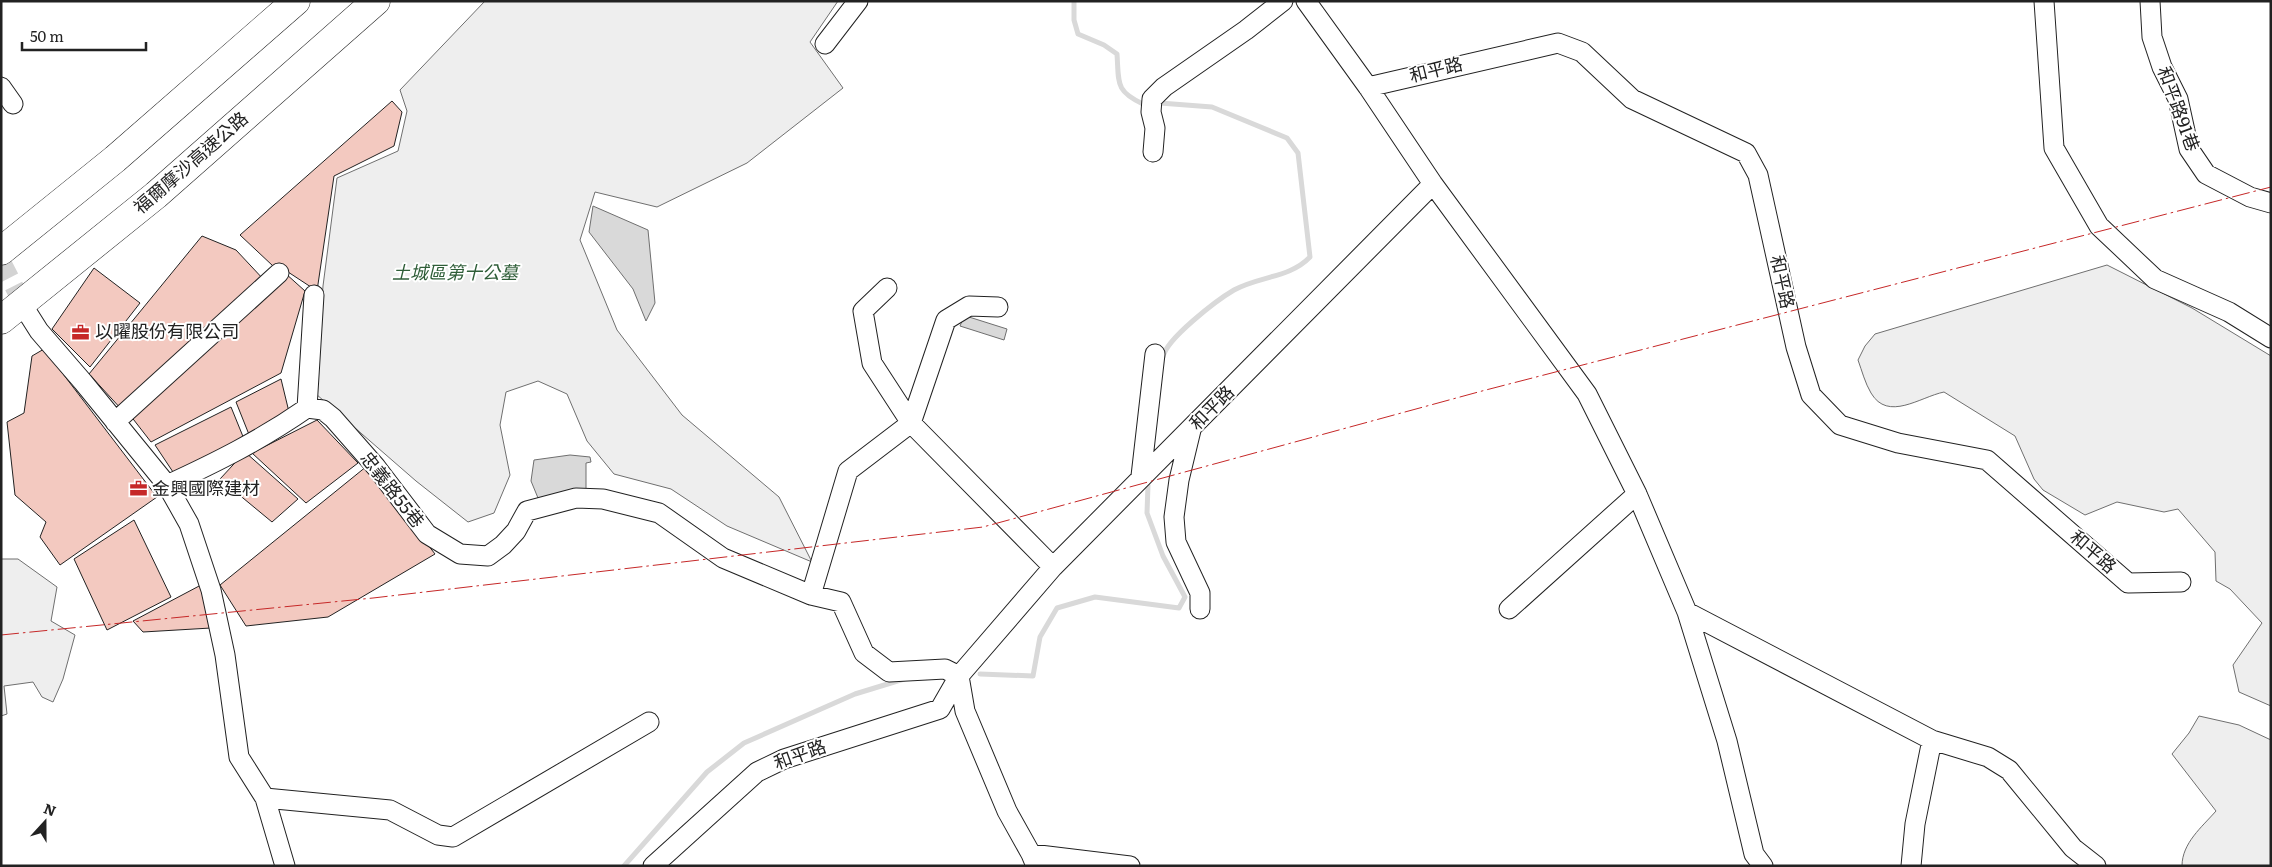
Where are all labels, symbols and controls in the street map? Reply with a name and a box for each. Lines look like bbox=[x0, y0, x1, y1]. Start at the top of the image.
scale bar bbox=[22, 20, 146, 52]
text: 50 m bbox=[30, 24, 64, 47]
street label: 和平路 bbox=[1406, 49, 1465, 88]
street label: 和平路91巷 bbox=[2152, 62, 2207, 155]
street label: 福爾摩沙高速公路 bbox=[127, 104, 253, 219]
street label: 和平路 bbox=[1765, 252, 1802, 311]
park label: 土城區第十公墓 bbox=[392, 258, 521, 285]
place label: 以曜股份有限公司 bbox=[95, 317, 239, 344]
office icon: 以曜股份有限公司 bbox=[71, 322, 91, 342]
street label: 和平路 bbox=[1182, 378, 1240, 436]
street label: 忠義路55巷 bbox=[355, 445, 432, 533]
place label: 金興國際建材 bbox=[152, 474, 260, 501]
office icon: 金興國際建材 bbox=[128, 479, 148, 499]
street label: 和平路 bbox=[2065, 523, 2123, 579]
street label: 和平路 bbox=[769, 732, 829, 776]
north arrow bbox=[20, 797, 70, 847]
text: N bbox=[41, 797, 59, 820]

